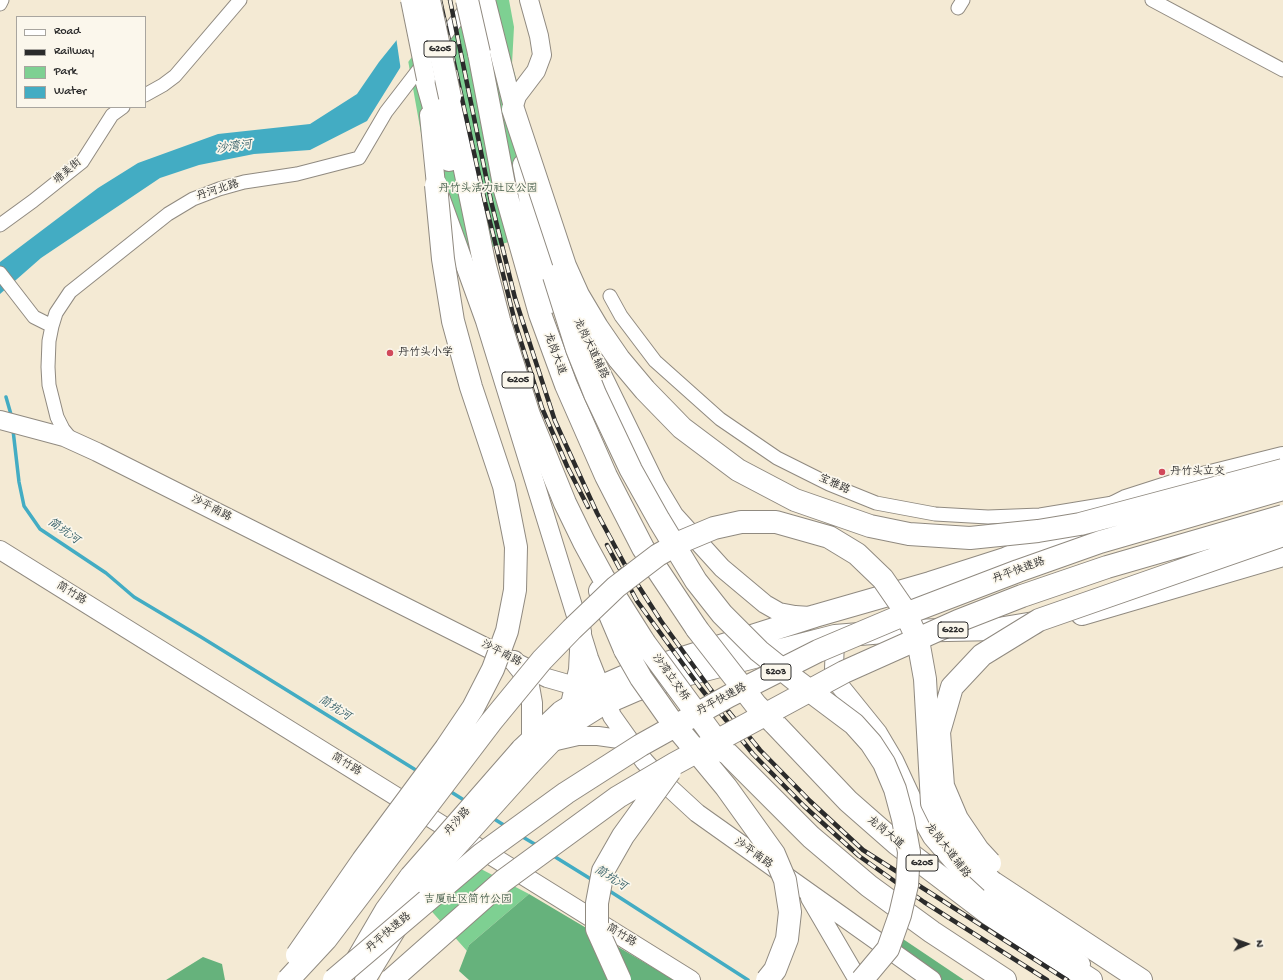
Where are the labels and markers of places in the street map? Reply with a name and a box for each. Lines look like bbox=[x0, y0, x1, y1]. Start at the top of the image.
place label: 丹竹头小学 bbox=[398, 346, 453, 360]
marker: 丹竹头小学 bbox=[385, 348, 395, 358]
place label: 丹竹头立交 bbox=[1170, 465, 1225, 479]
marker: 丹竹头立交 bbox=[1157, 467, 1167, 477]

